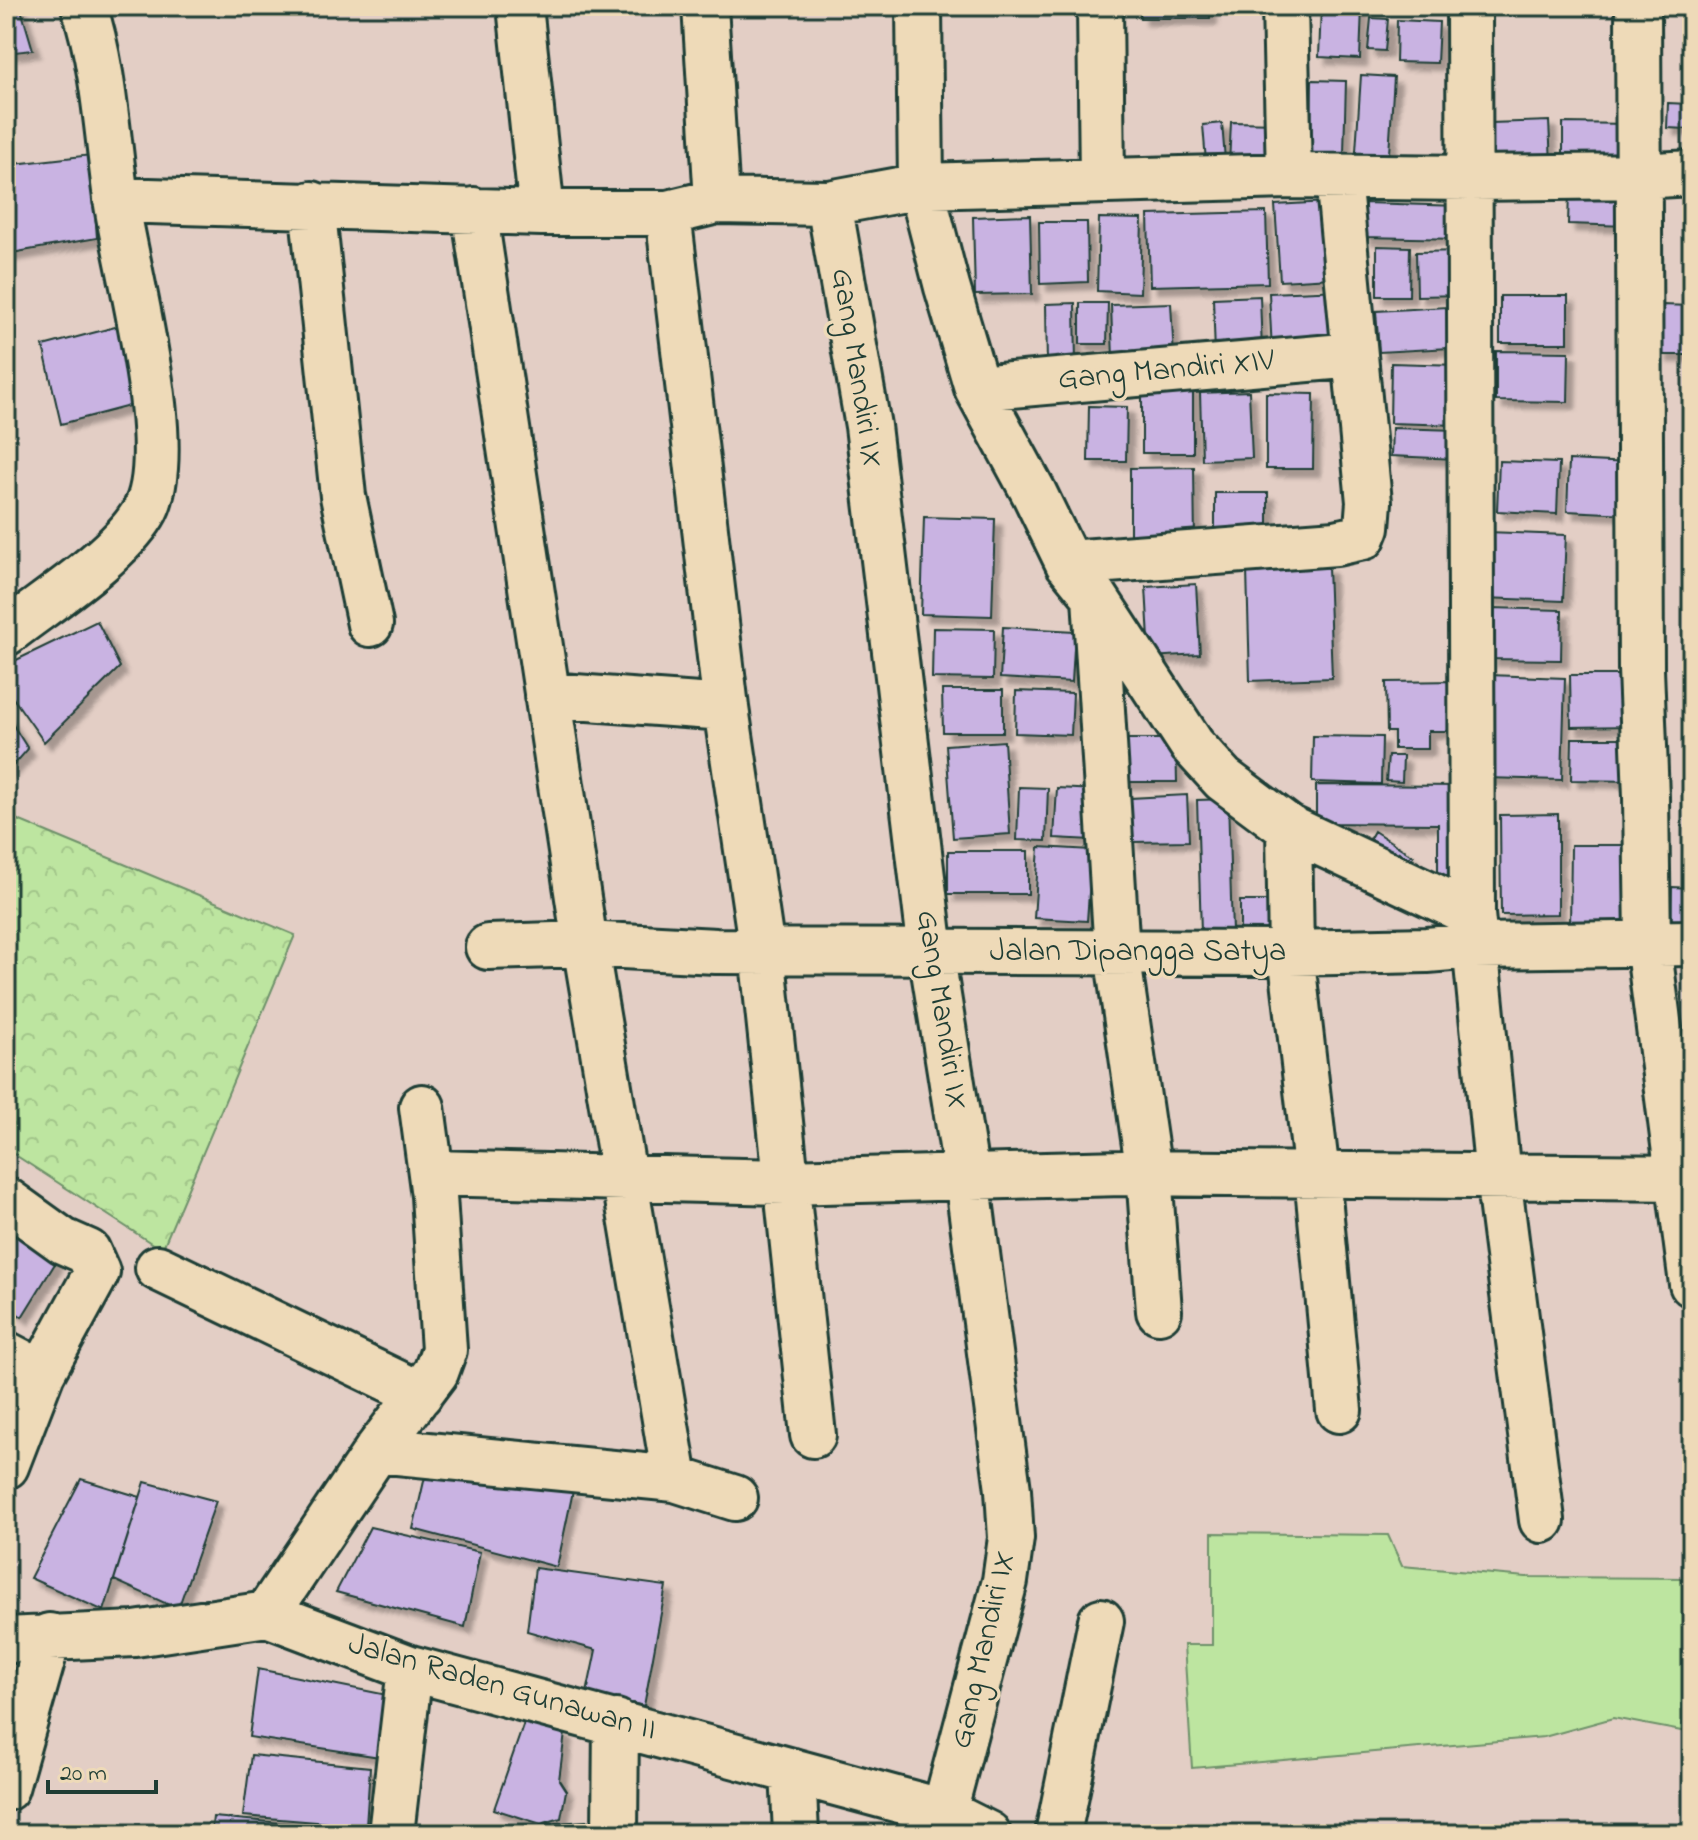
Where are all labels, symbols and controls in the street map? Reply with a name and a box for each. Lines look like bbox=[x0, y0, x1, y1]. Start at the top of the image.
street label: Gang Mandiri IX bbox=[817, 265, 895, 471]
street label: Gang Mandiri XIV bbox=[1056, 338, 1277, 404]
street label: Gang Mandiri IX bbox=[902, 907, 980, 1113]
street label: Jalan Dipangga Satya bbox=[990, 929, 1286, 976]
street label: Gang Mandiri IX bbox=[938, 1547, 1030, 1753]
street label: Jalan Raden Gunawan II bbox=[342, 1621, 662, 1755]
scale bar bbox=[48, 1744, 156, 1794]
text: 20 m bbox=[60, 1757, 107, 1792]

